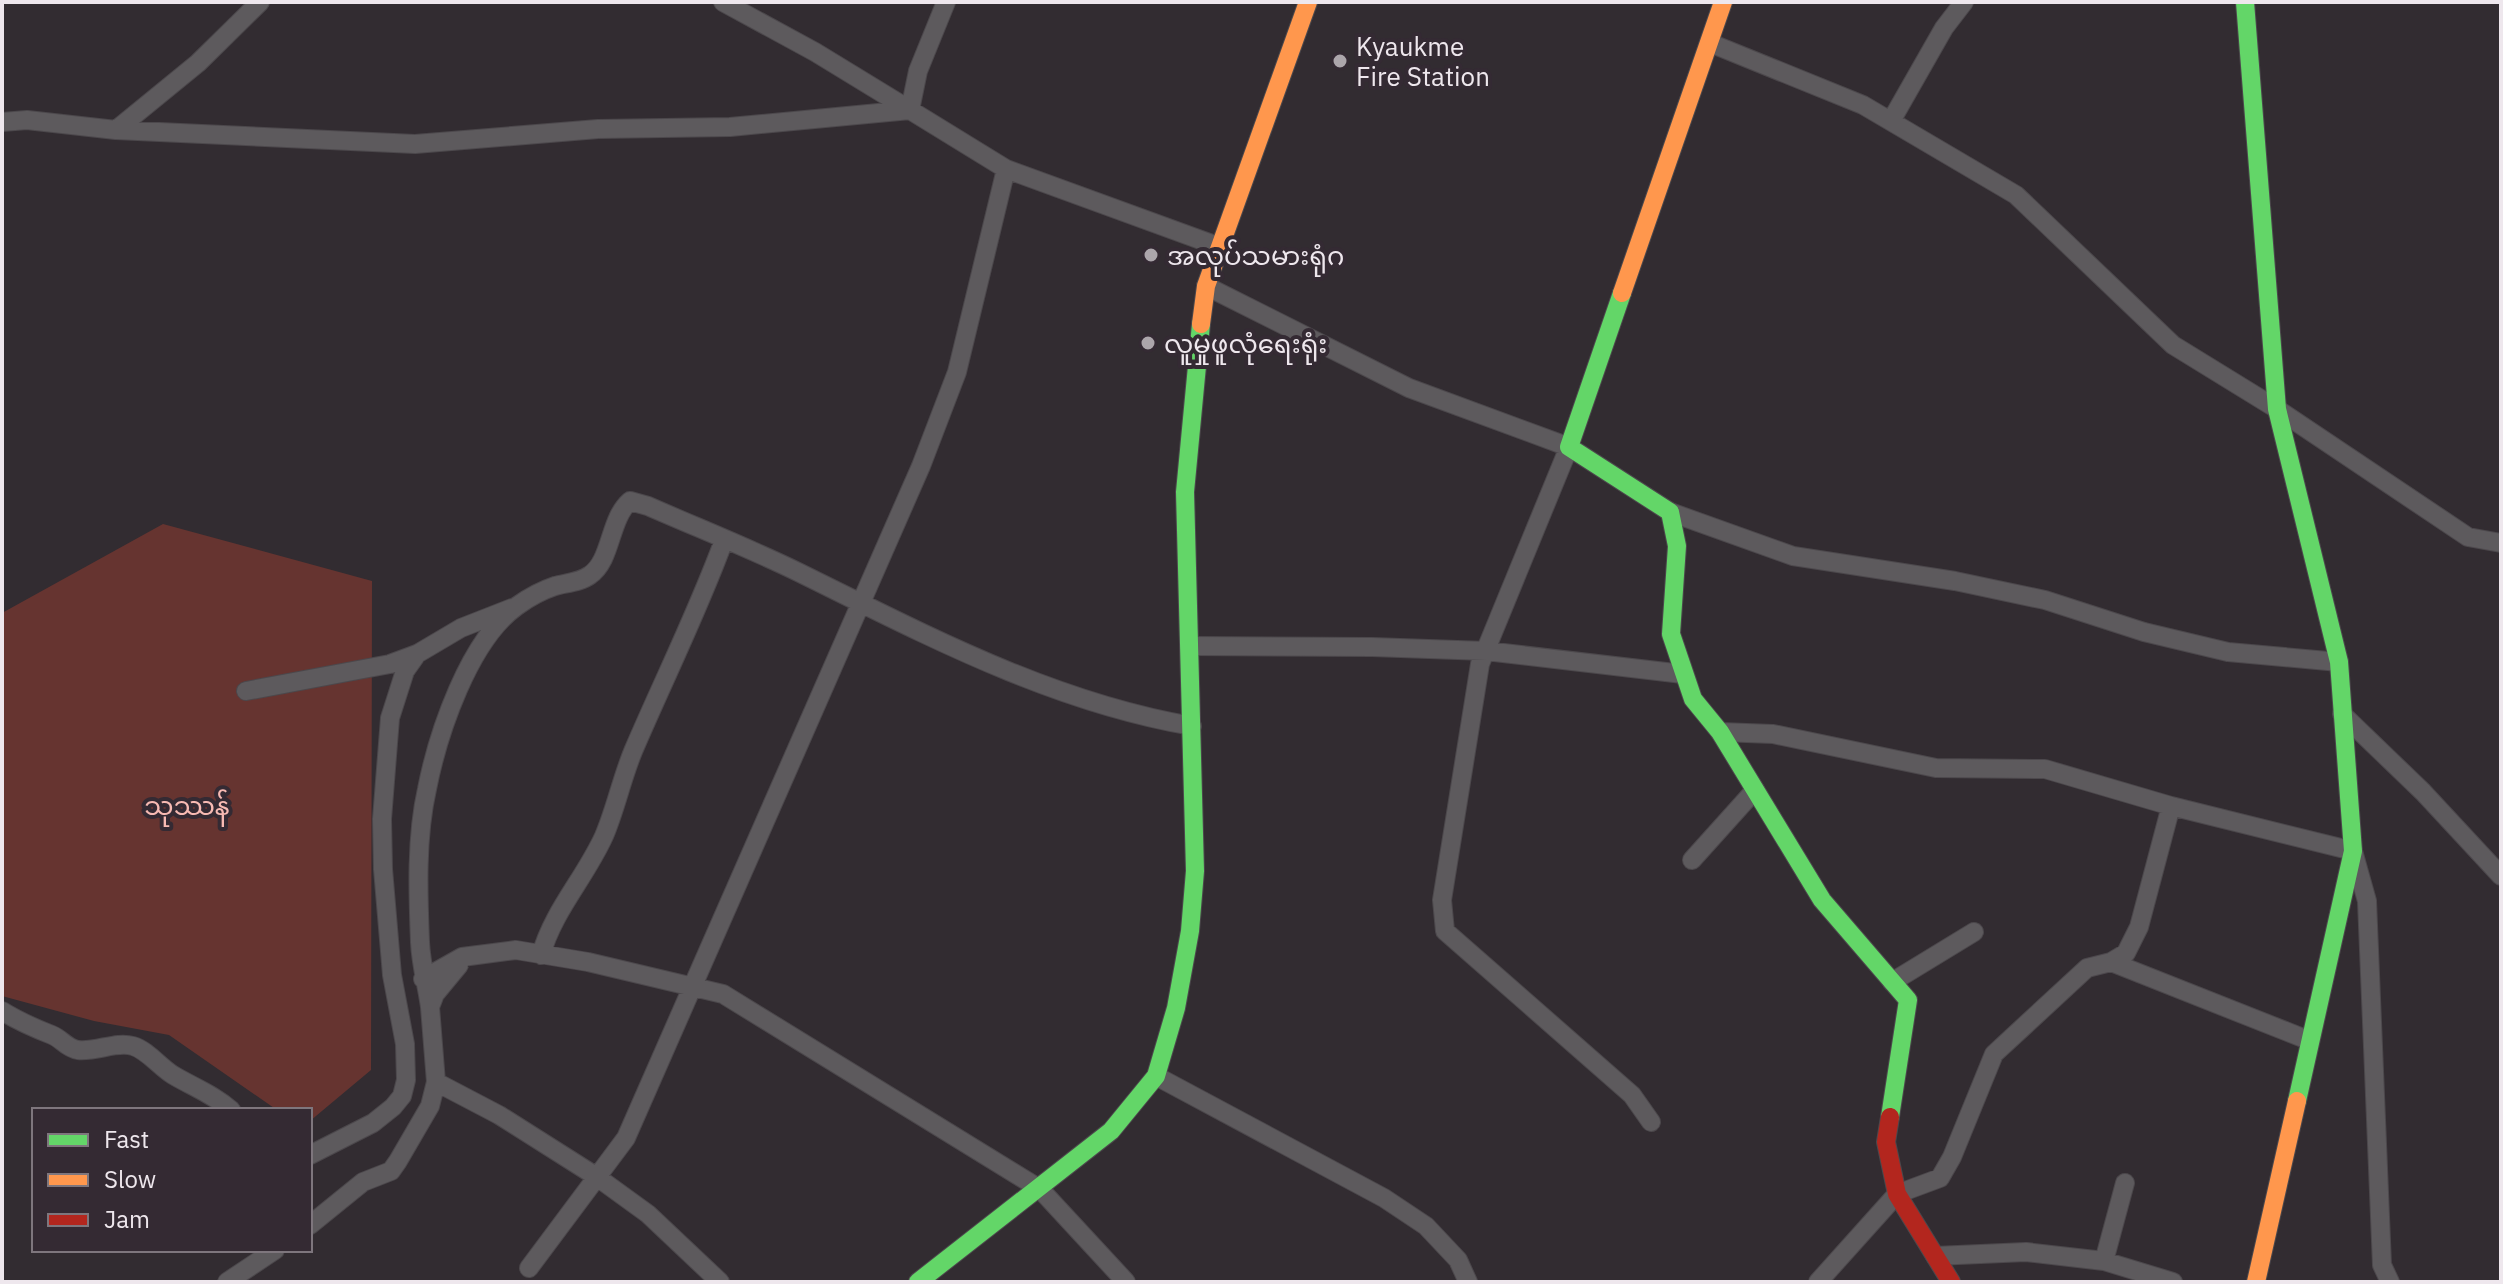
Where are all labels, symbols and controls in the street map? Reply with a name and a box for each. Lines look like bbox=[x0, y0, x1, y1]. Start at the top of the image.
place label: Kyaukme Fire Station bbox=[1356, 29, 1490, 93]
marker: Kyaukme Fire Station bbox=[1331, 52, 1349, 70]
place label: အလုပ်သမားရုံဂ bbox=[1167, 238, 1344, 277]
marker: အလုပ်သမားရုံဂ bbox=[1142, 246, 1160, 264]
place label: လူမှုဖူလုံရေးရုံး bbox=[1164, 326, 1327, 365]
marker: လူမှုဖူလုံရေးရုံး bbox=[1139, 334, 1157, 352]
park label: သုဿန် bbox=[144, 788, 230, 827]
legend bbox=[32, 1108, 312, 1252]
text: Fast bbox=[104, 1123, 149, 1155]
text: Slow bbox=[104, 1163, 156, 1195]
text: Jam bbox=[104, 1203, 150, 1235]

